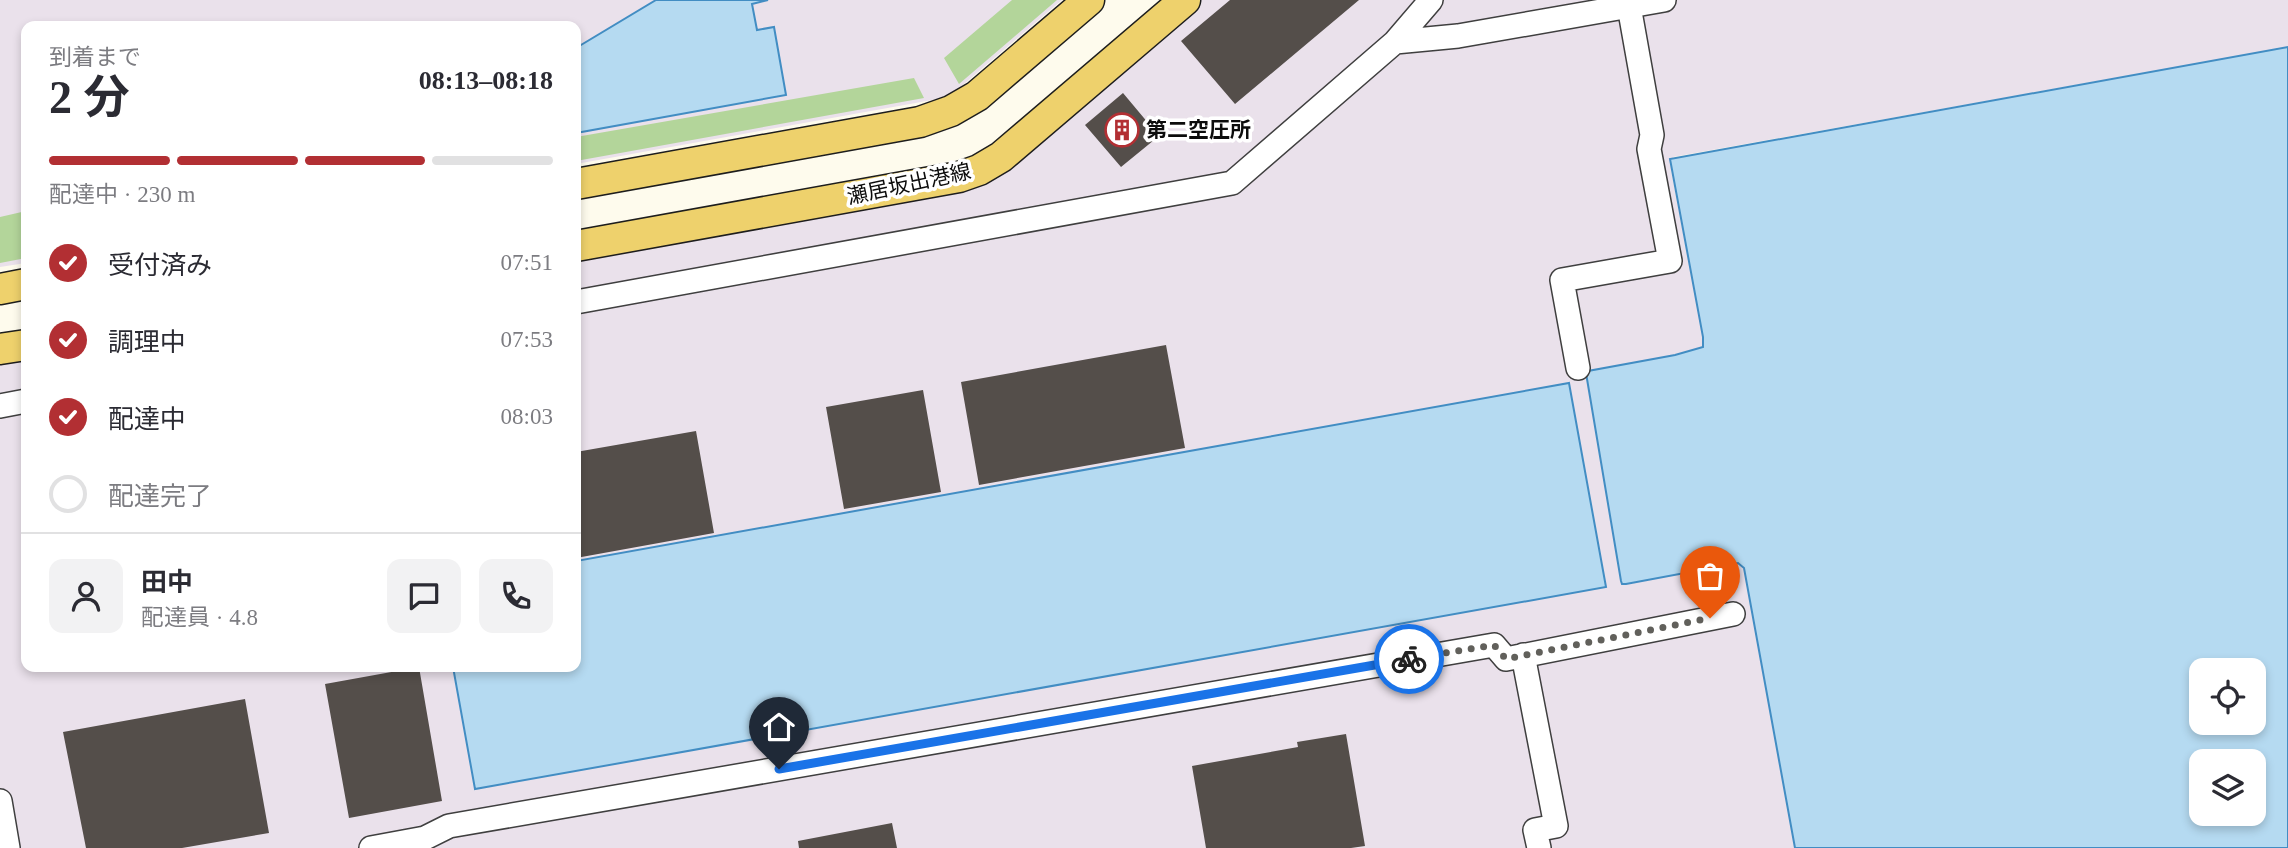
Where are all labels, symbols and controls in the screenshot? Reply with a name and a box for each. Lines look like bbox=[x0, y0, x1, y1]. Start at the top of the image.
text: 到着まで bbox=[49, 45, 141, 70]
text: 08:13–08:18 bbox=[419, 66, 553, 95]
text: 2 分 bbox=[49, 72, 130, 123]
building icon: 第二空圧所 bbox=[1103, 111, 1141, 149]
place label: 第二空圧所 bbox=[1146, 118, 1251, 142]
street label: 瀬居坂出港線 bbox=[845, 159, 973, 209]
text: 配達中 · 230 m bbox=[49, 182, 195, 207]
icon: check bbox=[49, 244, 87, 282]
text: 07:51 bbox=[501, 250, 553, 275]
text: 受付済み bbox=[108, 251, 212, 280]
icon: check bbox=[49, 321, 87, 359]
text: 07:53 bbox=[501, 327, 553, 352]
text: 調理中 bbox=[108, 328, 186, 357]
icon: check bbox=[49, 398, 87, 436]
text: 08:03 bbox=[501, 404, 553, 429]
text: 配達中 bbox=[108, 405, 186, 434]
text: 配達完了 bbox=[108, 482, 212, 511]
pin bbox=[1680, 546, 1740, 618]
icon: bag bbox=[1691, 557, 1729, 595]
button: person bbox=[49, 559, 123, 633]
button: chat bbox=[387, 559, 461, 633]
button: phone bbox=[479, 559, 553, 633]
text: 田中 bbox=[141, 568, 193, 597]
text: 配達員 · 4.8 bbox=[141, 605, 258, 630]
courier bbox=[1374, 624, 1444, 694]
icon: bike bbox=[1390, 640, 1428, 678]
map controls bbox=[2189, 658, 2266, 826]
button: locate bbox=[2189, 658, 2266, 735]
pin bbox=[749, 697, 809, 769]
icon: home bbox=[760, 708, 798, 746]
button: layers bbox=[2189, 749, 2266, 826]

